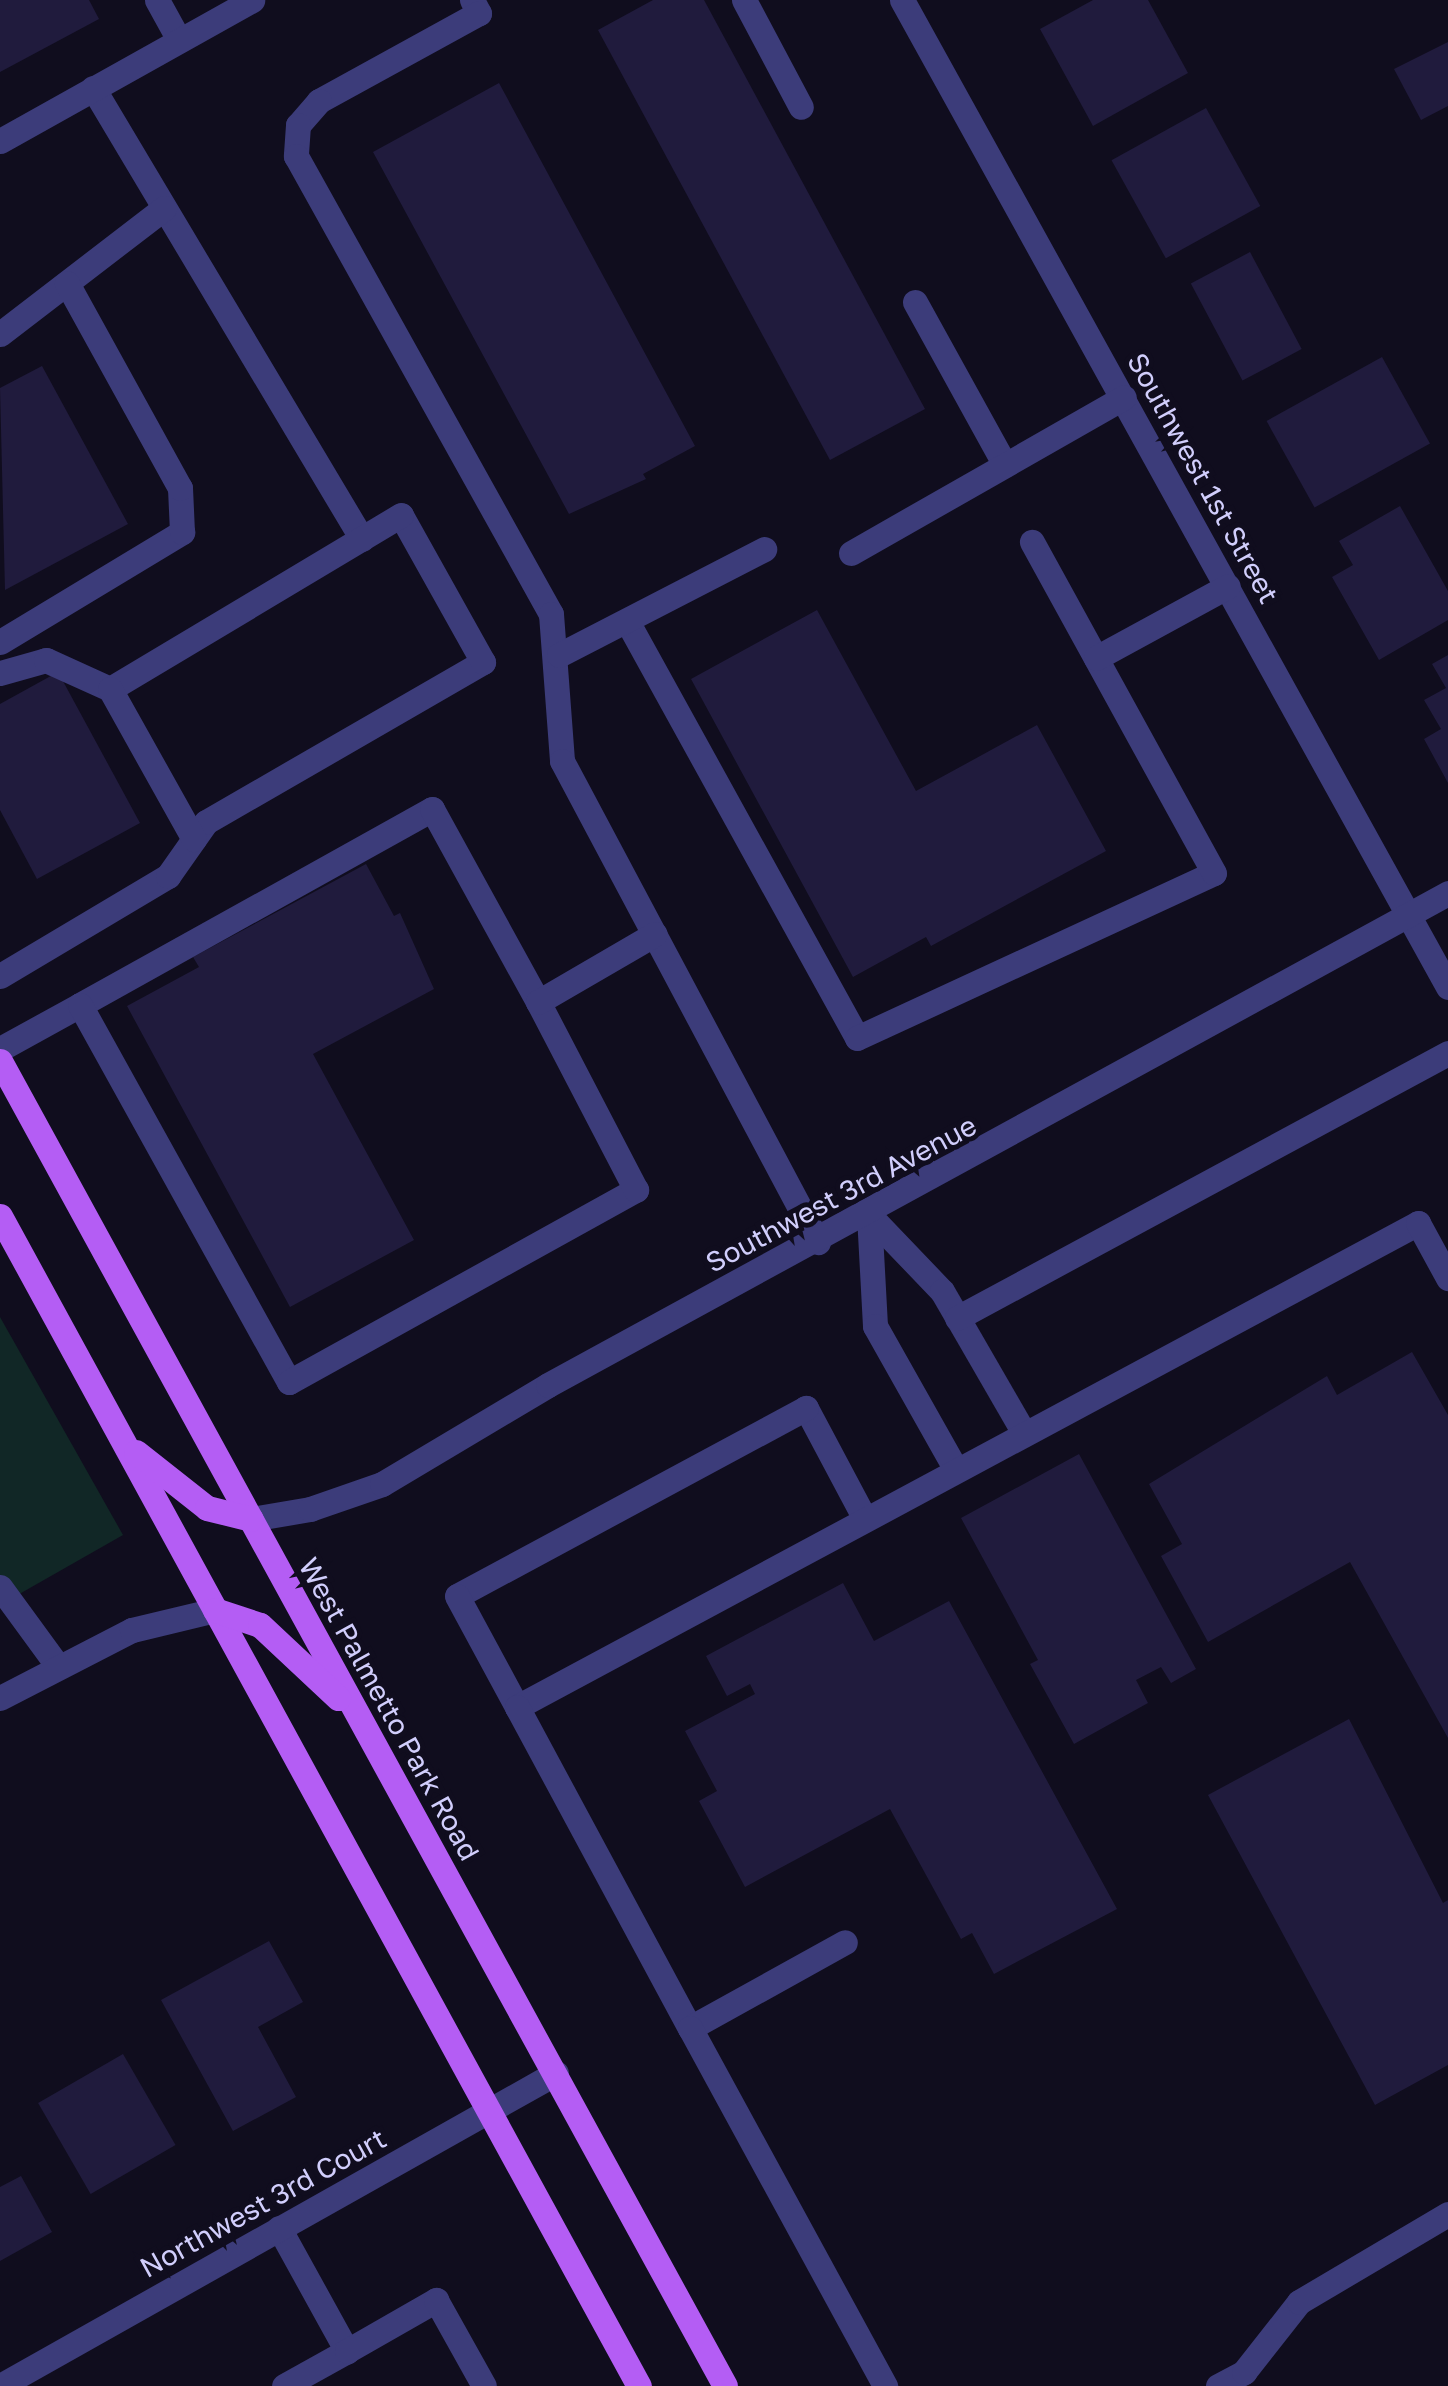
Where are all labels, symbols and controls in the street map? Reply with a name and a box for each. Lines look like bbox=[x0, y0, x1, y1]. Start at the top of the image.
street label: Southwest 1st Street bbox=[1120, 347, 1286, 609]
street label: Southwest 3rd Avenue bbox=[700, 1108, 982, 1280]
street label: West Palmetto Park Road bbox=[292, 1552, 486, 1866]
street label: Northwest 3rd Court bbox=[134, 2121, 392, 2285]

